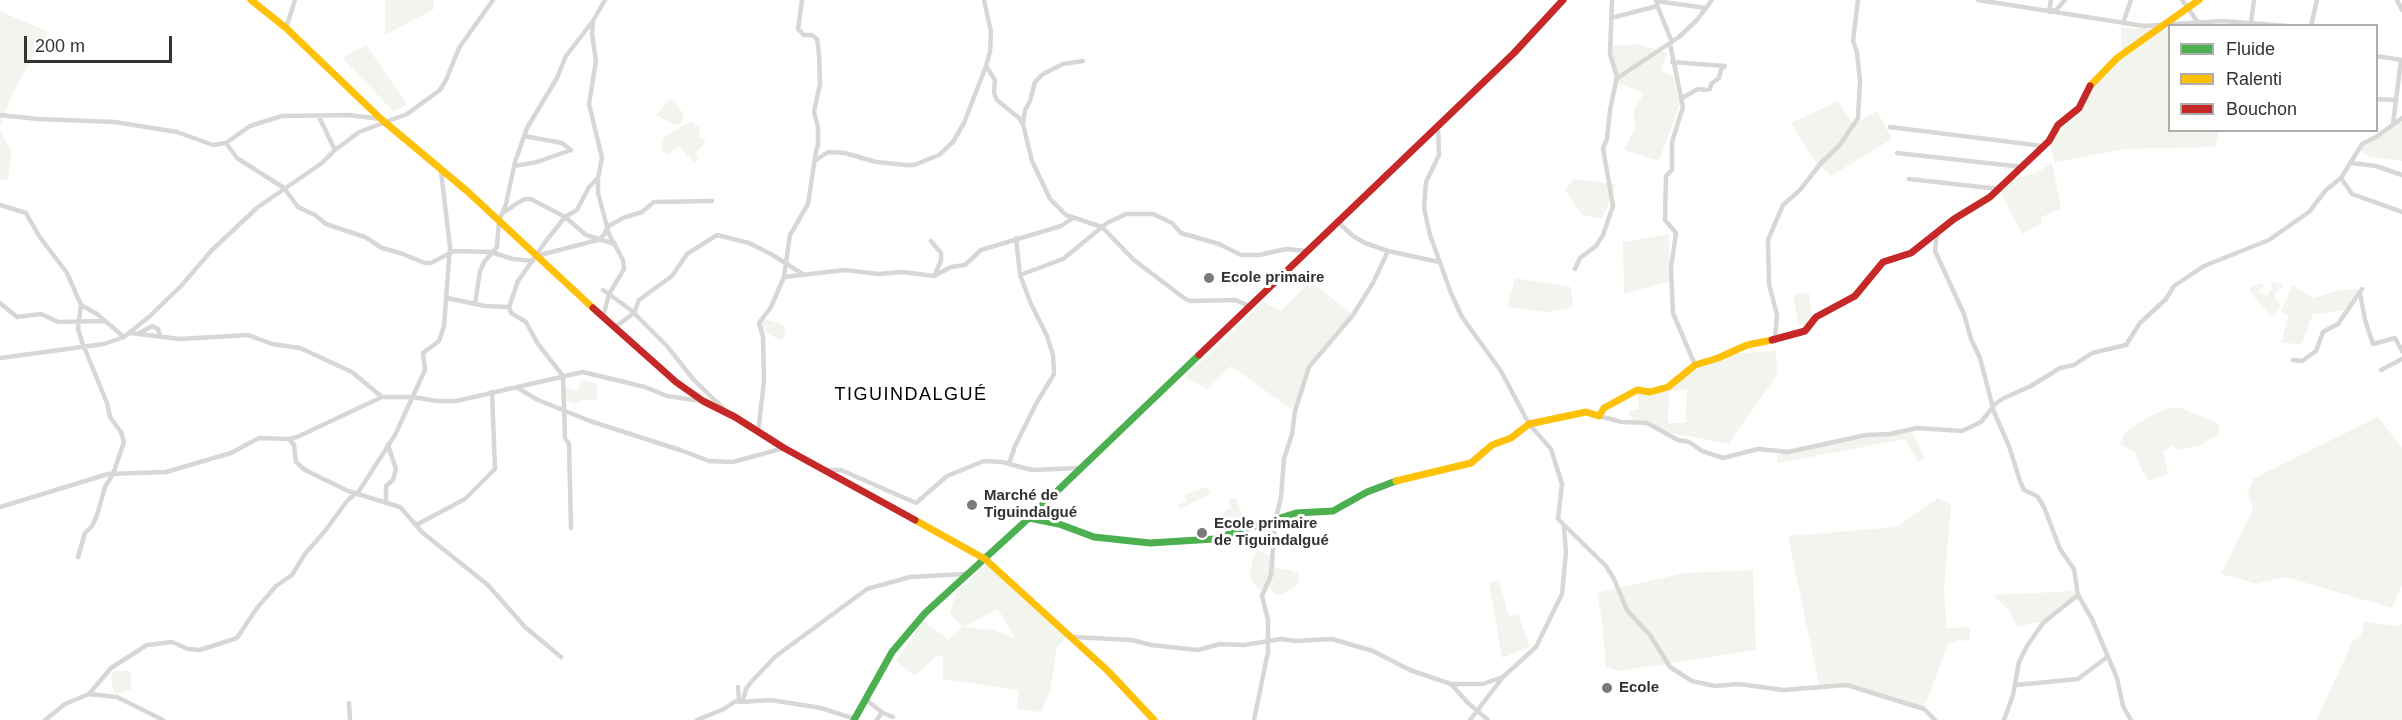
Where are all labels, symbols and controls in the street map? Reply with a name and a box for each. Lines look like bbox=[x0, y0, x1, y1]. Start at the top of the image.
scale bar bbox=[27, 24, 176, 62]
legend bbox=[2168, 24, 2378, 132]
text: 200 m bbox=[35, 36, 85, 56]
text: Fluide bbox=[2226, 39, 2275, 59]
text: Ralenti bbox=[2226, 69, 2282, 89]
text: Bouchon bbox=[2226, 99, 2297, 119]
place label: Ecole primaire bbox=[1221, 269, 1324, 287]
marker: Ecole primaire bbox=[1202, 271, 1216, 285]
district label: TIGUINDALGUÉ bbox=[834, 384, 988, 406]
place label: Marché de Tiguindalgué bbox=[984, 487, 1077, 522]
marker: Marché de Tiguindalgué bbox=[965, 498, 979, 512]
place label: Ecole primaire de Tiguindalgué bbox=[1214, 515, 1329, 550]
marker: Ecole primaire de Tiguindalgué bbox=[1195, 526, 1209, 540]
place label: Ecole bbox=[1619, 679, 1659, 697]
marker: Ecole bbox=[1600, 681, 1614, 695]

